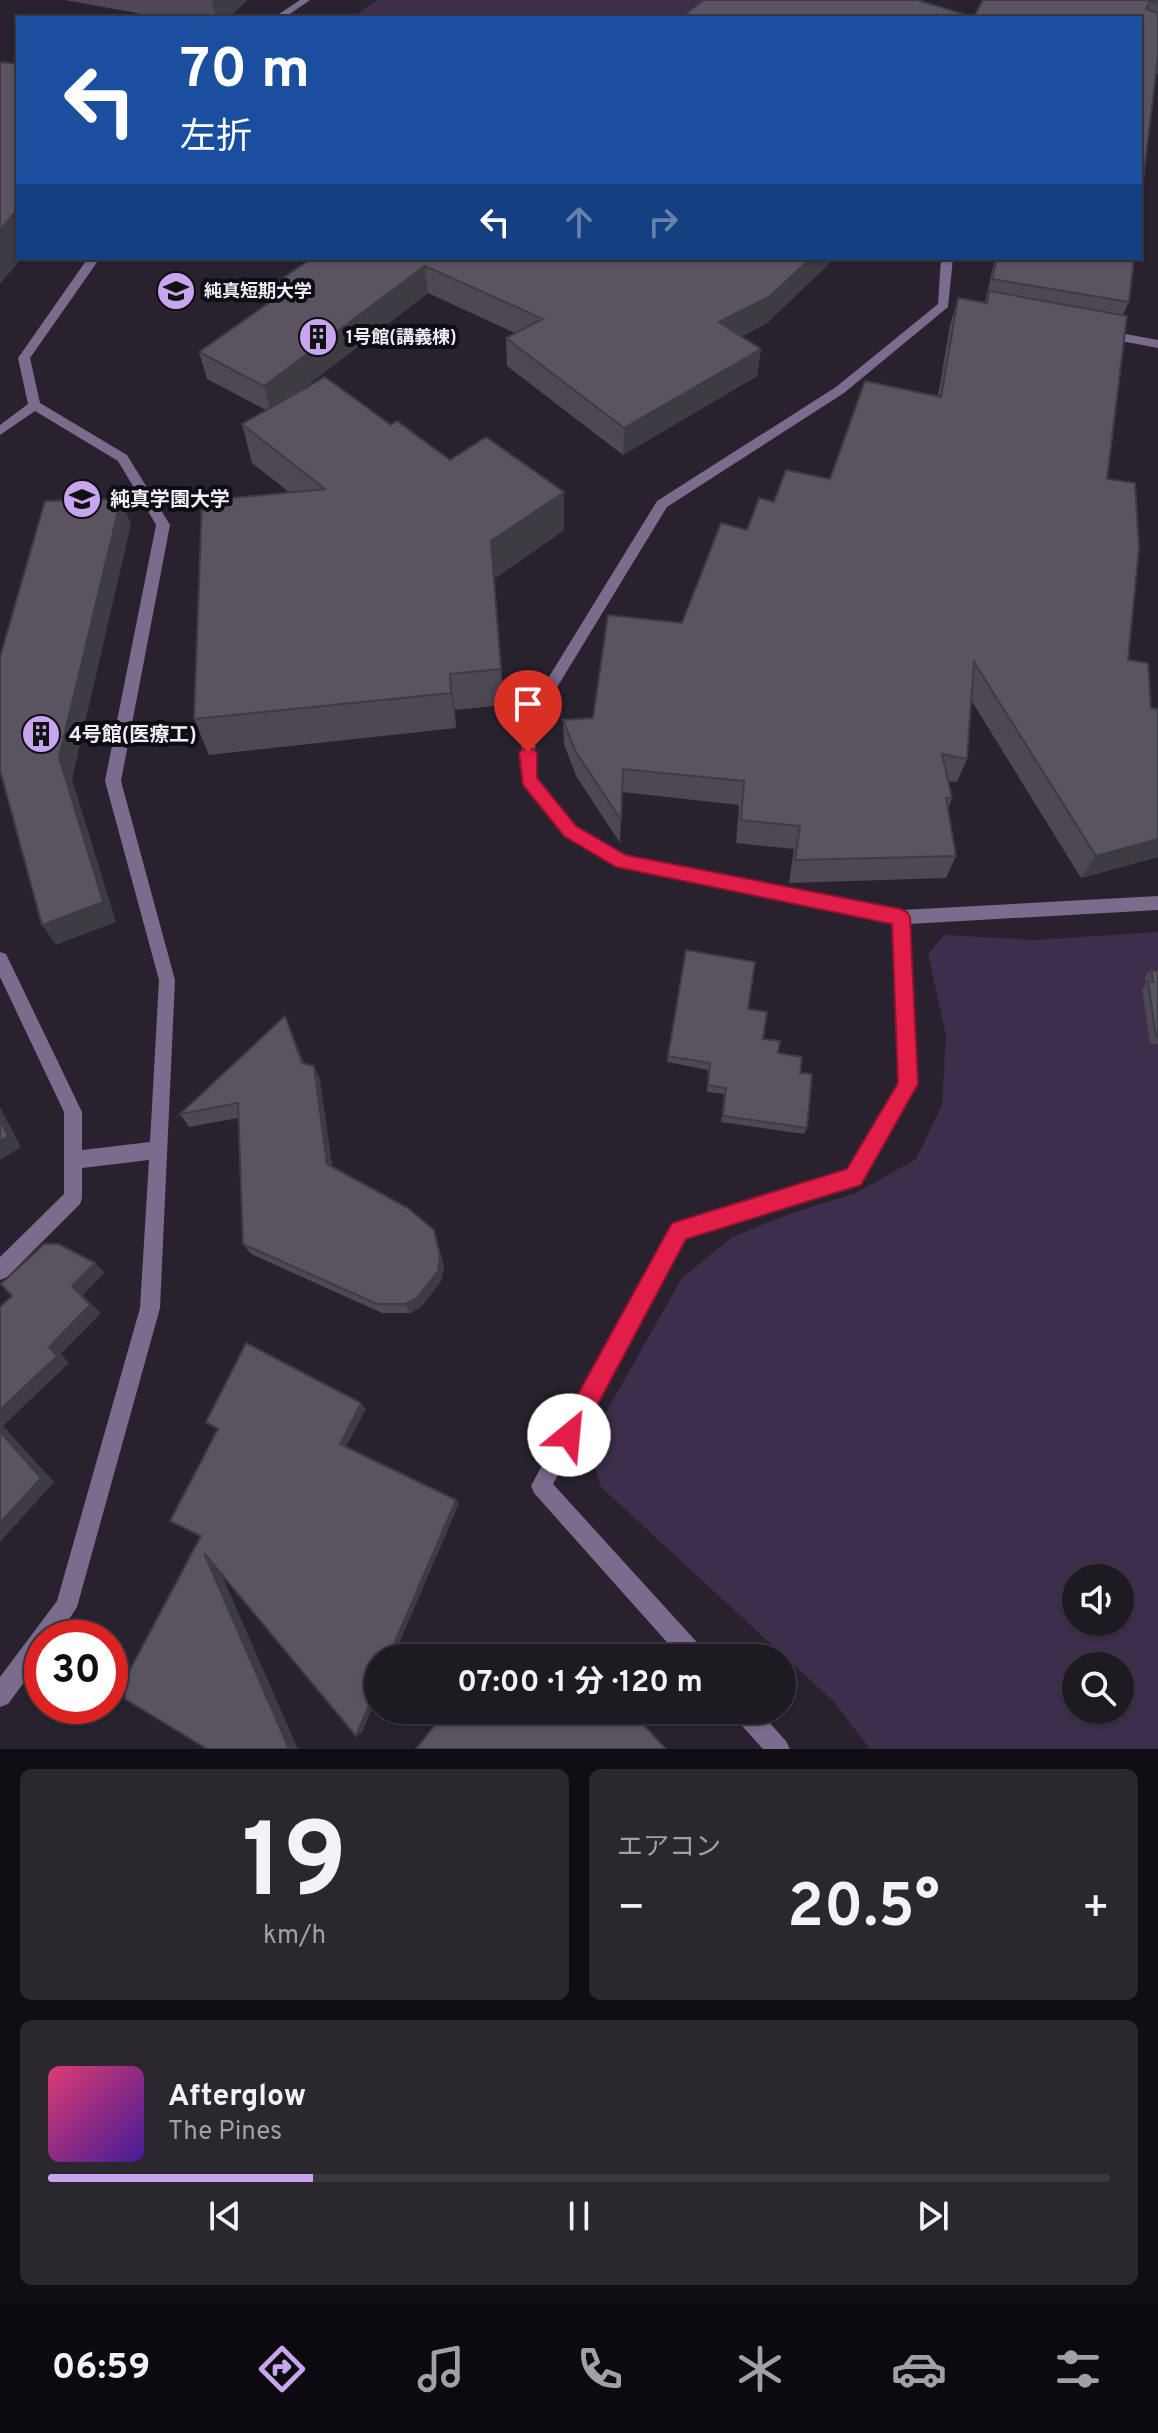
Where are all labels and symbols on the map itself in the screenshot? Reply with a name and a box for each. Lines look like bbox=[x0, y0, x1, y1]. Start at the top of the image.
school or university icon: 純真短期大学 bbox=[155, 270, 197, 312]
place label: 純真短期大学 bbox=[204, 281, 312, 304]
building icon: 1号館(講義棟) bbox=[297, 316, 339, 358]
place label: 1号館(講義棟) bbox=[346, 327, 457, 350]
school or university icon: 純真学園大学 bbox=[61, 478, 103, 520]
place label: 純真学園大学 bbox=[110, 488, 230, 514]
pin bbox=[494, 670, 562, 752]
building icon: 4号館(医療工) bbox=[20, 713, 62, 755]
place label: 4号館(医療工) bbox=[69, 723, 197, 749]
position arrow bbox=[527, 1393, 611, 1477]
speed limit sign: 30 bbox=[24, 1620, 128, 1724]

